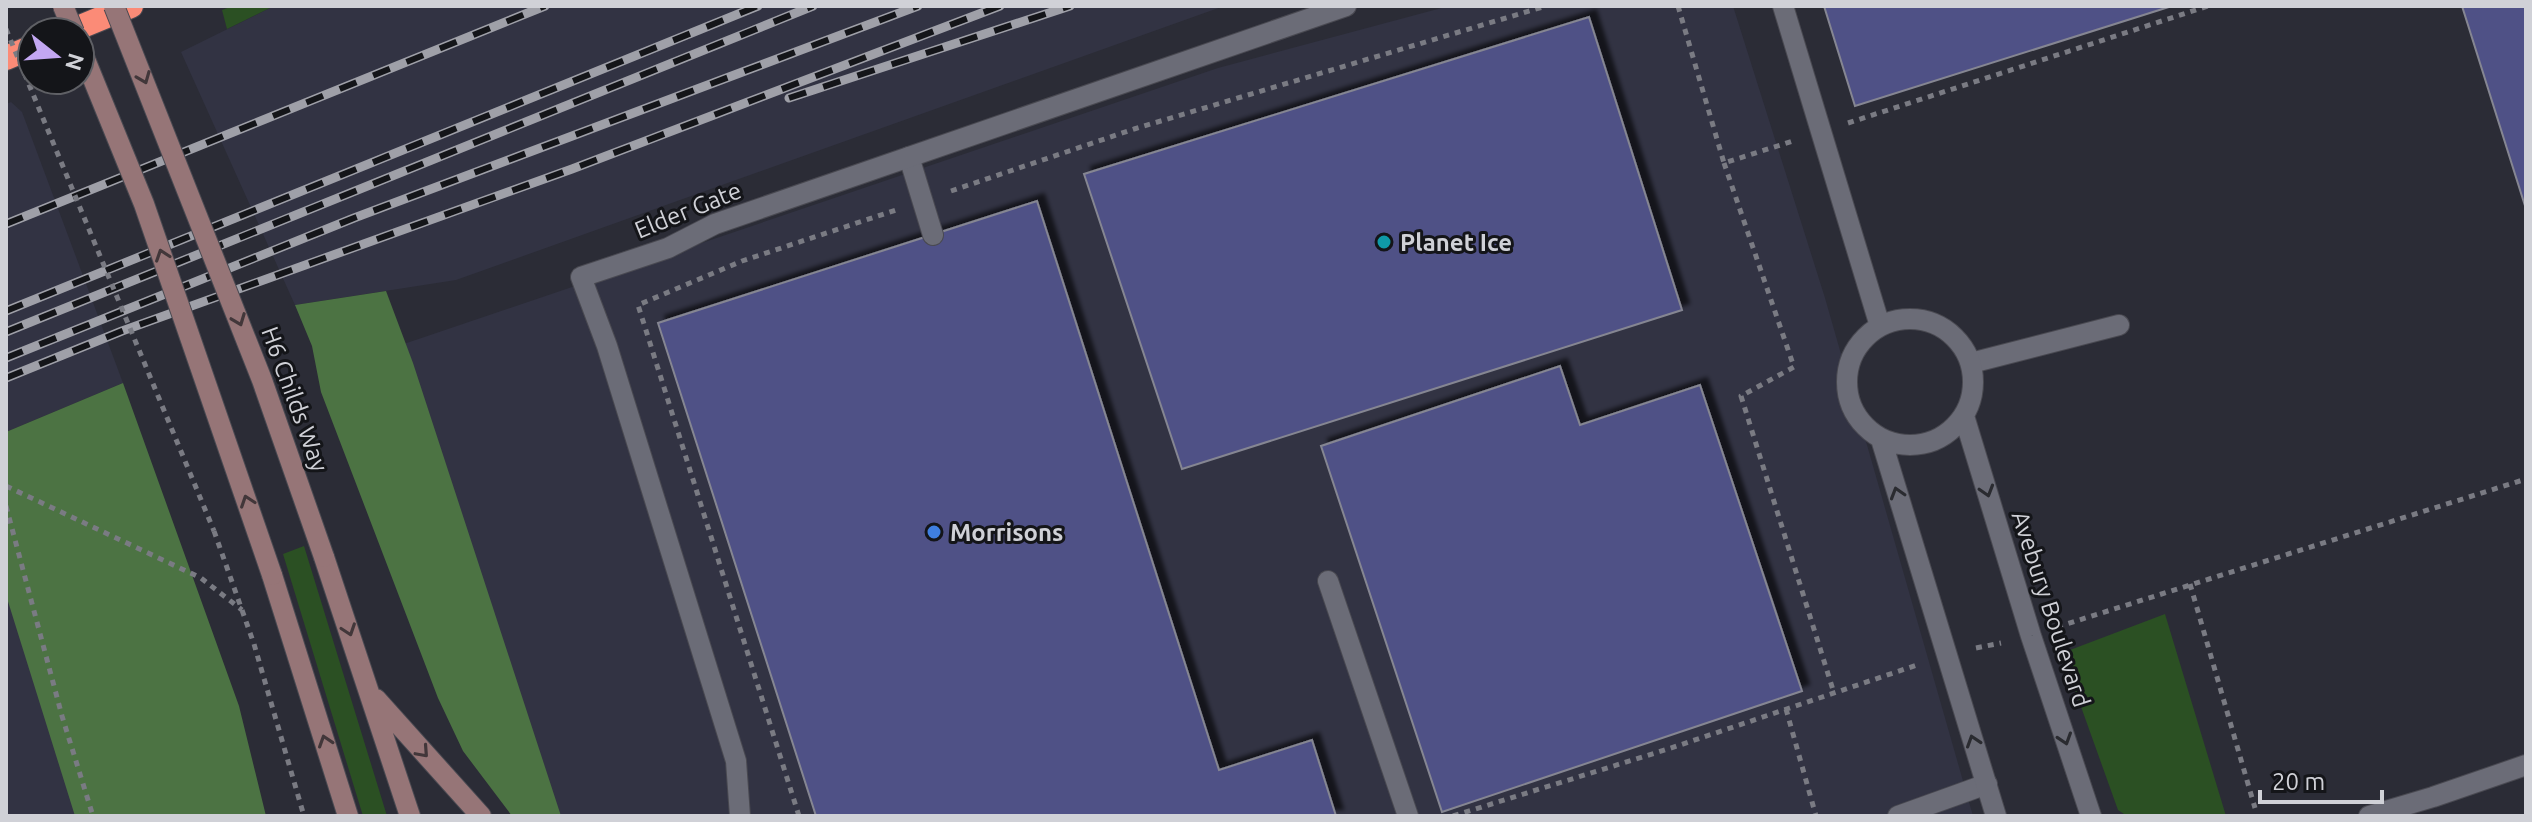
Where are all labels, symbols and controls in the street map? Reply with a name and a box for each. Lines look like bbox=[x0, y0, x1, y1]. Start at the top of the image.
north arrow bbox=[16, 16, 96, 96]
text: N bbox=[61, 50, 90, 74]
one-way arrow bbox=[134, 70, 150, 84]
street label: Elder Gate bbox=[631, 176, 745, 244]
place label: Planet Ice bbox=[1400, 229, 1512, 256]
marker: Planet Ice bbox=[1375, 233, 1393, 251]
one-way arrow bbox=[155, 249, 171, 263]
one-way arrow bbox=[229, 312, 246, 326]
street label: H6 Childs Way bbox=[256, 323, 334, 475]
one-way arrow bbox=[1978, 483, 1994, 497]
one-way arrow bbox=[1890, 486, 1906, 500]
one-way arrow bbox=[240, 495, 256, 509]
street label: Avebury Boulevard bbox=[2007, 508, 2095, 710]
place label: Morrisons bbox=[950, 519, 1063, 546]
marker: Morrisons bbox=[925, 523, 943, 541]
one-way arrow bbox=[340, 623, 356, 637]
one-way arrow bbox=[2056, 731, 2072, 745]
one-way arrow bbox=[319, 735, 335, 749]
one-way arrow bbox=[1966, 735, 1982, 749]
one-way arrow bbox=[413, 742, 427, 757]
scale bar bbox=[2260, 754, 2382, 804]
text: 20 m bbox=[2272, 768, 2325, 795]

